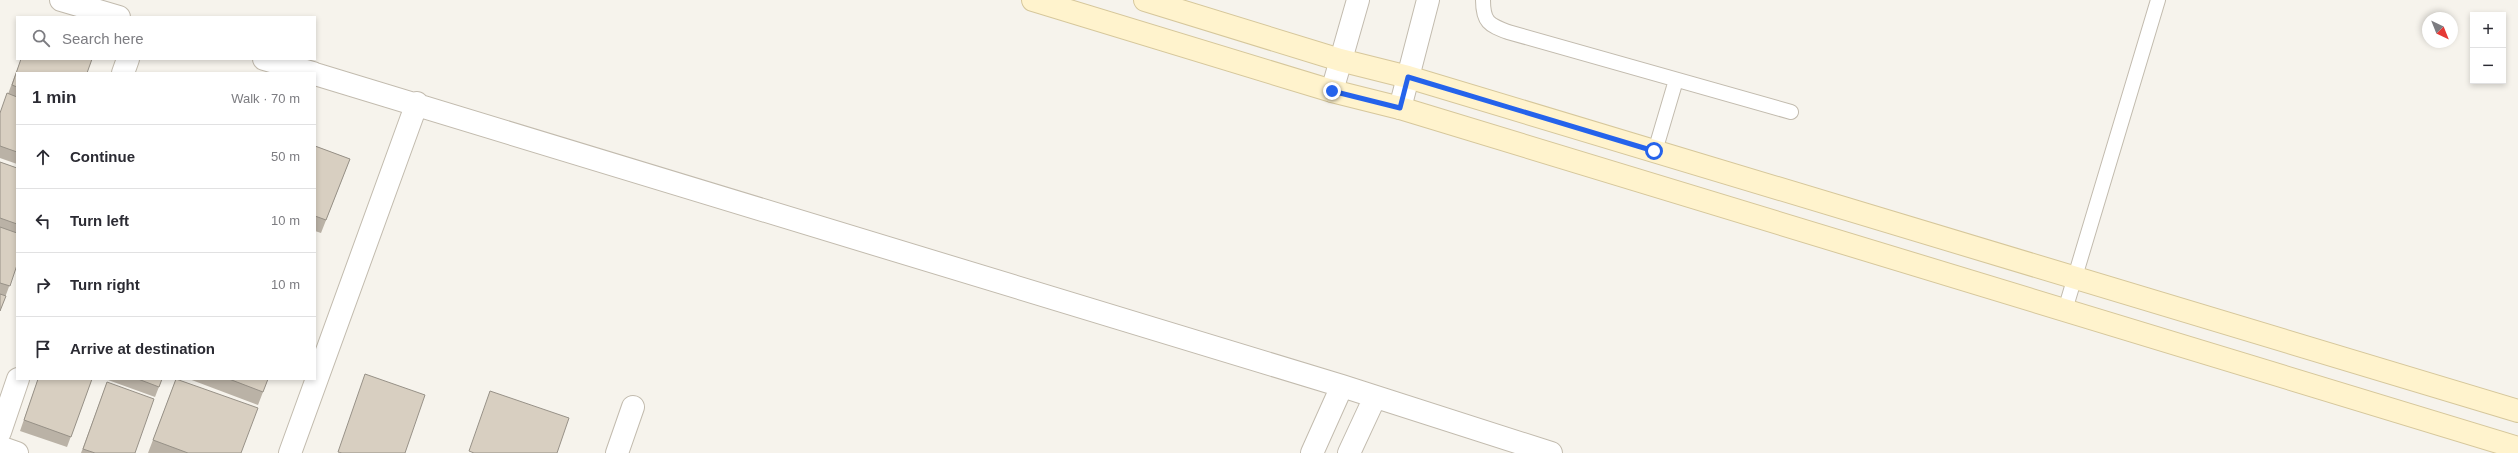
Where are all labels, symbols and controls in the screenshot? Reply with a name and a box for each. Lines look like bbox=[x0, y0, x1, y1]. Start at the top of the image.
north arrow bbox=[2422, 12, 2458, 48]
map controls bbox=[2470, 12, 2506, 84]
button: + bbox=[2470, 12, 2506, 48]
search box bbox=[16, 16, 316, 60]
icon: search bbox=[30, 27, 52, 49]
text: Search here bbox=[62, 30, 144, 47]
button: − bbox=[2470, 48, 2506, 84]
route end bbox=[1323, 82, 1341, 100]
text: 1 min bbox=[32, 88, 76, 107]
text: Walk · 70 m bbox=[231, 91, 300, 106]
route start bbox=[1645, 142, 1663, 160]
icon: ahead bbox=[32, 146, 54, 168]
text: Continue bbox=[70, 148, 135, 165]
text: 50 m bbox=[271, 149, 300, 164]
icon: left bbox=[32, 210, 54, 232]
text: Turn left bbox=[70, 212, 129, 229]
text: 10 m bbox=[271, 213, 300, 228]
icon: right bbox=[32, 274, 54, 296]
text: Turn right bbox=[70, 276, 140, 293]
text: 10 m bbox=[271, 277, 300, 292]
icon: arrive bbox=[32, 338, 54, 360]
text: Arrive at destination bbox=[70, 340, 215, 357]

